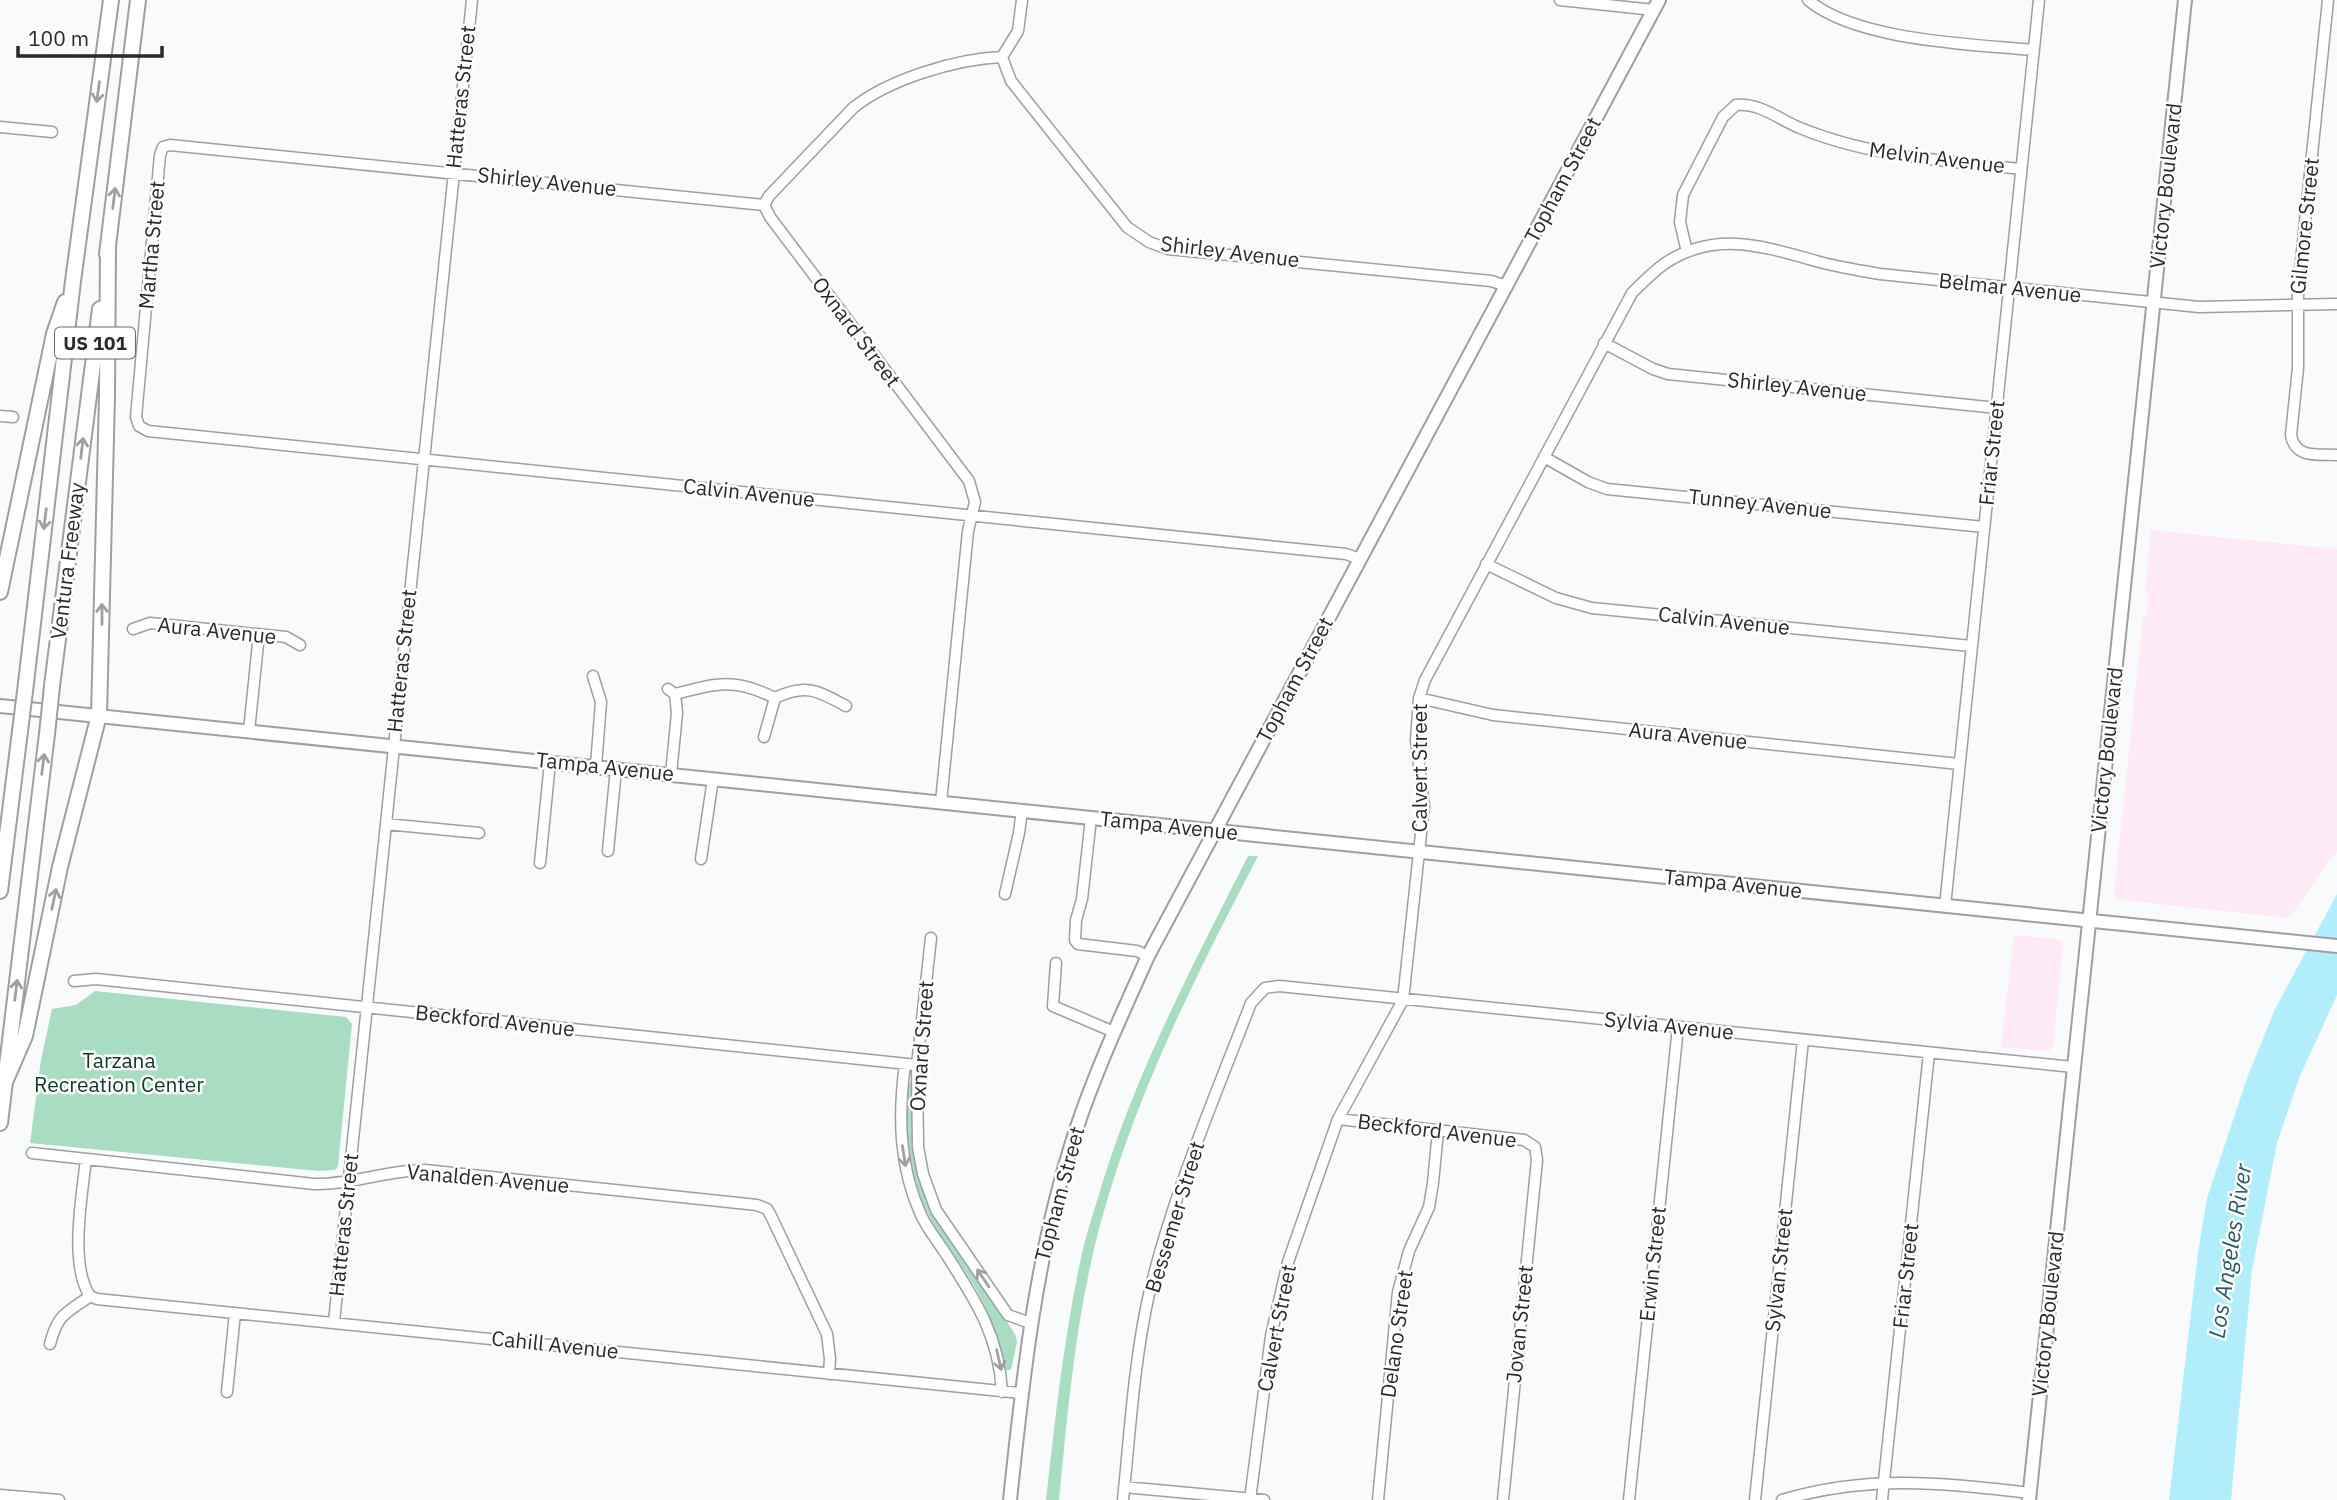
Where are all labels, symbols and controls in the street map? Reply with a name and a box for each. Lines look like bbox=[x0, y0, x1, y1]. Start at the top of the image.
scale bar bbox=[18, 14, 161, 58]
text: 100 m bbox=[28, 24, 89, 52]
street label: Hatteras Street bbox=[439, 24, 481, 170]
one-way arrow bbox=[92, 80, 105, 103]
street label: Victory Boulevard bbox=[2142, 102, 2188, 270]
street label: Topham Street bbox=[1517, 112, 1607, 247]
street label: Melvin Avenue bbox=[1868, 135, 2007, 179]
street label: Gilmore Street bbox=[2283, 156, 2325, 296]
street label: Shirley Avenue bbox=[476, 160, 618, 202]
street label: Martha Street bbox=[131, 179, 171, 310]
one-way arrow bbox=[107, 187, 120, 210]
street label: Shirley Avenue bbox=[1159, 229, 1301, 273]
street label: Belmar Avenue bbox=[1937, 266, 2083, 308]
street label: Oxnard Street bbox=[806, 271, 907, 392]
road number: US 101 bbox=[55, 328, 135, 358]
street label: Shirley Avenue bbox=[1726, 365, 1868, 407]
street label: Friar Street bbox=[1972, 399, 2010, 507]
one-way arrow bbox=[76, 437, 89, 460]
street label: Calvin Avenue bbox=[682, 471, 816, 513]
street label: Ventura Freeway bbox=[43, 480, 91, 641]
street label: Tunney Avenue bbox=[1687, 482, 1833, 524]
one-way arrow bbox=[39, 507, 52, 530]
street label: Hatteras Street bbox=[380, 588, 422, 734]
street label: Calvin Avenue bbox=[1657, 599, 1791, 641]
one-way arrow bbox=[95, 603, 109, 626]
street label: Aura Avenue bbox=[156, 610, 278, 650]
street label: Topham Street bbox=[1249, 612, 1339, 747]
street label: Victory Boulevard bbox=[2083, 666, 2129, 834]
street label: Calvert Street bbox=[1405, 703, 1433, 833]
street label: Aura Avenue bbox=[1627, 715, 1749, 755]
street label: Tampa Avenue bbox=[535, 745, 675, 787]
one-way arrow bbox=[37, 753, 50, 776]
street label: Tampa Avenue bbox=[1099, 804, 1239, 846]
street label: Tampa Avenue bbox=[1663, 862, 1803, 904]
one-way arrow bbox=[47, 888, 61, 911]
one-way arrow bbox=[10, 979, 23, 1002]
street label: Oxnard Street bbox=[902, 980, 940, 1112]
street label: Beckford Avenue bbox=[414, 998, 576, 1042]
street label: Sylvia Avenue bbox=[1603, 1004, 1735, 1046]
park label: Tarzana Recreation Center bbox=[34, 1046, 204, 1098]
street label: Beckford Avenue bbox=[1356, 1106, 1518, 1154]
street label: Topham Street bbox=[1028, 1123, 1090, 1264]
street label: Bessemer Street bbox=[1138, 1137, 1210, 1296]
one-way arrow bbox=[898, 1144, 911, 1167]
street label: Hatteras Street bbox=[322, 1152, 364, 1298]
street label: Vanalden Avenue bbox=[406, 1157, 570, 1199]
water label: Los Angeles River bbox=[2200, 1161, 2258, 1340]
street label: Erwin Street bbox=[1632, 1205, 1672, 1323]
street label: Sylvan Street bbox=[1758, 1207, 1798, 1333]
street label: Friar Street bbox=[1886, 1222, 1924, 1330]
street label: Victory Boulevard bbox=[2024, 1230, 2070, 1398]
street label: Calvert Street bbox=[1250, 1262, 1302, 1394]
street label: Jovan Street bbox=[1499, 1264, 1539, 1384]
street label: Delano Street bbox=[1373, 1268, 1419, 1400]
one-way arrow bbox=[976, 1269, 990, 1288]
street label: Cahill Avenue bbox=[490, 1323, 620, 1365]
one-way arrow bbox=[992, 1348, 1006, 1371]

